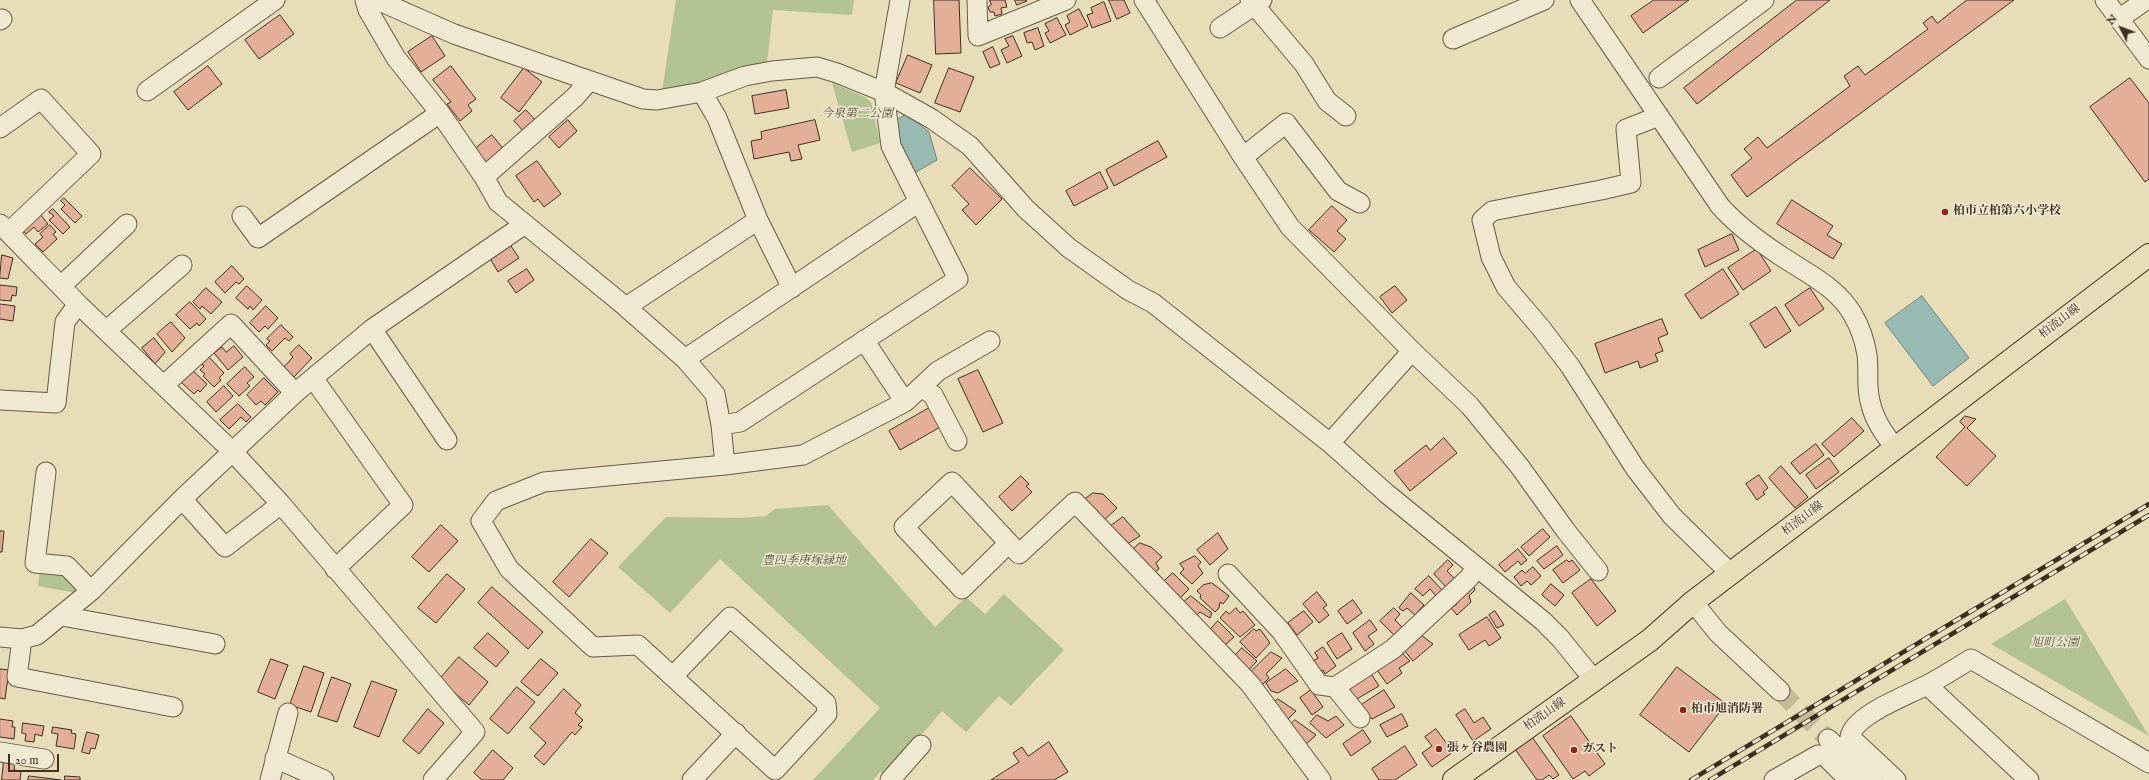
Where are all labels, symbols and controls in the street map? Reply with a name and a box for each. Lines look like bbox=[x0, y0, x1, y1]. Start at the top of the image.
north arrow bbox=[2101, 8, 2141, 48]
text: N bbox=[2104, 12, 2120, 28]
park label: 今泉第二公園 bbox=[821, 108, 893, 122]
place label: 柏市立柏第六小学校 bbox=[1953, 205, 2061, 219]
marker: 柏市立柏第六小学校 bbox=[1940, 207, 1950, 217]
street label: 柏流山線 bbox=[2036, 302, 2084, 342]
street label: 柏流山線 bbox=[1779, 499, 1827, 539]
park label: 豊四季庚塚緑地 bbox=[762, 555, 846, 569]
park label: 旭町公園 bbox=[2031, 637, 2079, 651]
street label: 柏流山線 bbox=[1521, 695, 1569, 735]
place label: 柏市旭消防署 bbox=[1691, 703, 1763, 717]
marker: 柏市旭消防署 bbox=[1678, 705, 1688, 715]
place label: 張ヶ谷農園 bbox=[1447, 742, 1507, 756]
place label: ガスト bbox=[1582, 743, 1618, 757]
marker: 張ヶ谷農園 bbox=[1434, 744, 1444, 754]
marker: ガスト bbox=[1569, 745, 1579, 755]
scale bar bbox=[10, 746, 61, 772]
text: 20 m bbox=[15, 753, 38, 768]

